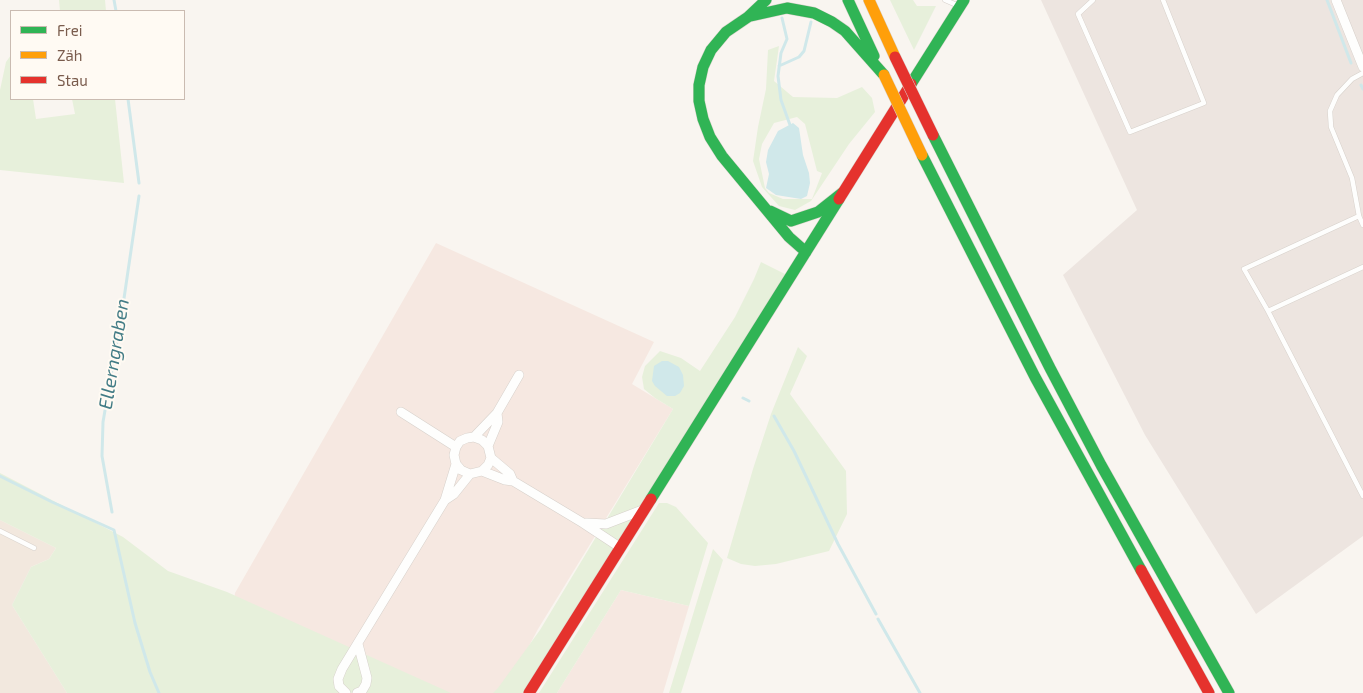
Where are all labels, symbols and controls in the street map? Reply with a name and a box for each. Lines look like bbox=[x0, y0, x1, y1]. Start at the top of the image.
legend bbox=[10, 10, 185, 100]
text: Frei bbox=[57, 21, 82, 39]
text: Zäh bbox=[57, 46, 82, 64]
text: Stau bbox=[57, 71, 88, 89]
water label: Ellerngraben bbox=[94, 297, 134, 411]

